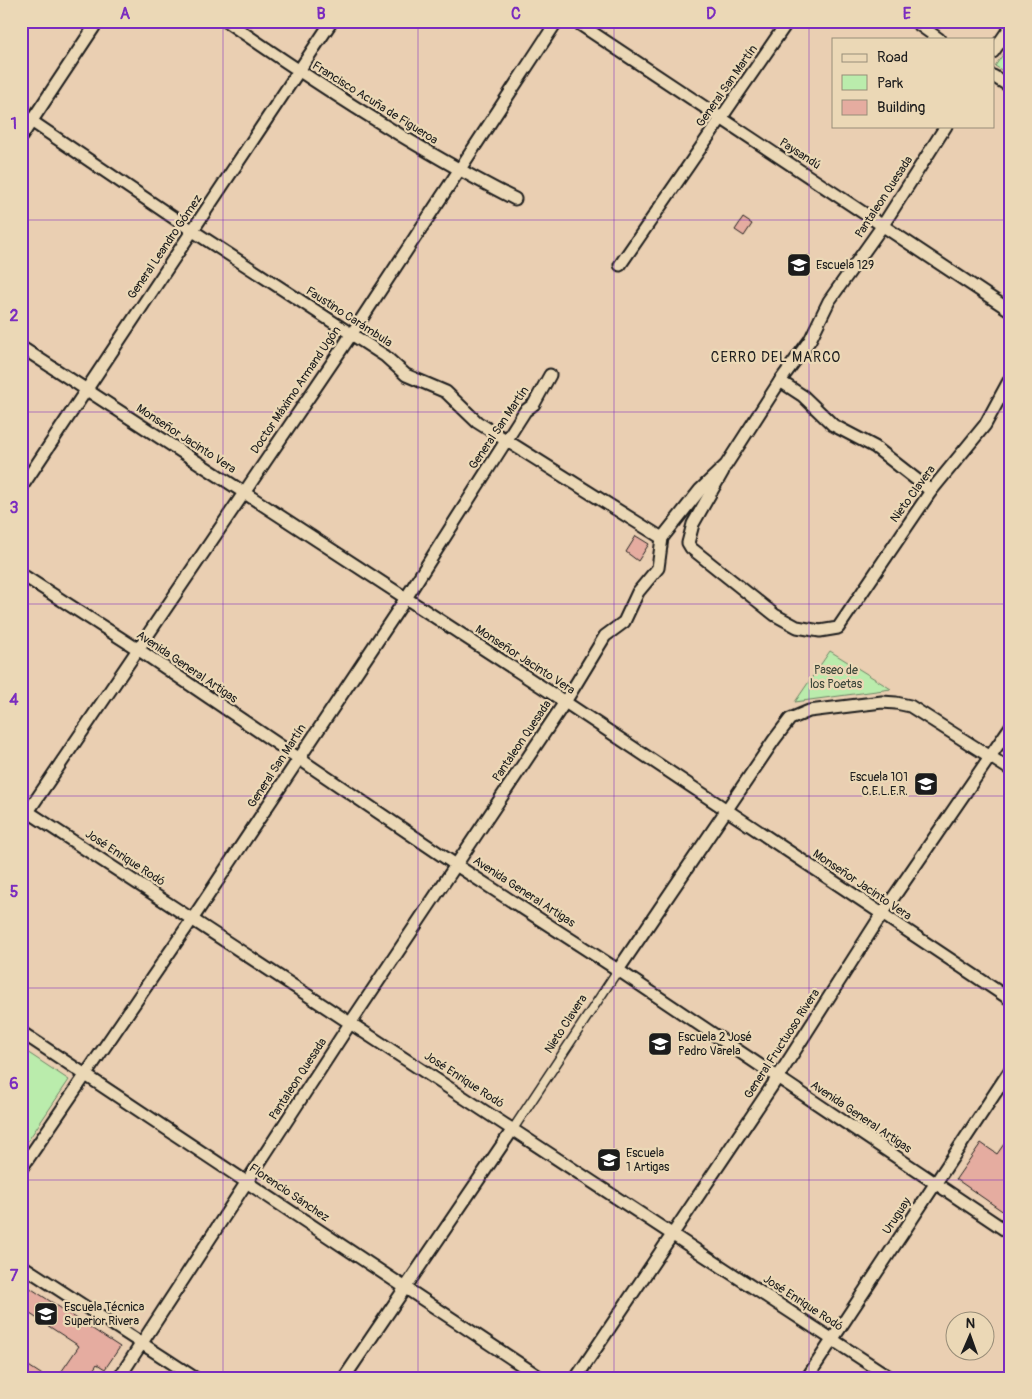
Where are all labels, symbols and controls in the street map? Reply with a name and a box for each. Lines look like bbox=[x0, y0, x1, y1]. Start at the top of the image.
text: A bbox=[120, 4, 131, 24]
text: B bbox=[316, 4, 326, 24]
text: C bbox=[511, 4, 521, 24]
text: D bbox=[706, 4, 716, 24]
text: E bbox=[903, 4, 912, 24]
legend bbox=[832, 38, 994, 128]
street label: General San Martín bbox=[693, 42, 761, 130]
text: Road bbox=[877, 48, 908, 67]
street label: Francisco Acuña de Figueroa bbox=[309, 58, 441, 148]
text: Park bbox=[877, 74, 904, 93]
text: Building bbox=[877, 98, 925, 117]
text: 1 bbox=[11, 114, 17, 134]
street label: Paysandú bbox=[776, 135, 824, 173]
street label: Pantaleon Quesada bbox=[852, 153, 916, 241]
street label: General Leandro Gómez bbox=[124, 192, 206, 302]
school or university icon: Escuela 129 bbox=[786, 252, 812, 278]
place label: Escuela 129 bbox=[816, 258, 874, 273]
street label: Faustino Carámbula bbox=[303, 283, 395, 351]
text: 2 bbox=[10, 306, 19, 326]
street label: Doctor Máximo Armand Ugón bbox=[248, 323, 344, 457]
district label: CERRO DEL MARCO bbox=[711, 349, 841, 366]
street label: General San Martín bbox=[466, 384, 532, 472]
street label: Monseñor Jacinto Vera bbox=[133, 401, 239, 477]
street label: Nieto Clavera bbox=[887, 462, 939, 526]
text: 3 bbox=[10, 498, 19, 518]
street label: Monseñor Jacinto Vera bbox=[472, 622, 578, 698]
street label: Avenida General Artigas bbox=[134, 628, 241, 707]
park label: Paseo de los Poetas bbox=[810, 663, 863, 692]
text: 4 bbox=[9, 690, 19, 710]
street label: Pantaleon Quesada bbox=[489, 697, 555, 784]
street label: General San Martín bbox=[244, 721, 310, 811]
place label: Escuela 101 C.E.L.E.R. bbox=[850, 770, 908, 799]
school or university icon: Escuela 101 C.E.L.E.R. bbox=[913, 771, 939, 797]
street label: José Enrique Rodó bbox=[82, 827, 168, 890]
street label: Monseñor Jacinto Vera bbox=[810, 846, 915, 924]
street label: Avenida General Artigas bbox=[470, 853, 578, 931]
text: 5 bbox=[10, 882, 19, 902]
street label: General Fructuoso Rivera bbox=[741, 986, 823, 1102]
street label: Nieto Clavera bbox=[541, 991, 591, 1056]
place label: Escuela 2 José Pedro Varela bbox=[678, 1030, 752, 1059]
school or university icon: Escuela 2 José Pedro Varela bbox=[647, 1031, 673, 1057]
street label: Pantaleon Quesada bbox=[266, 1035, 330, 1123]
street label: José Enrique Rodó bbox=[421, 1049, 507, 1112]
text: 6 bbox=[9, 1074, 19, 1094]
street label: Avenida General Artigas bbox=[808, 1078, 915, 1157]
place label: Escuela 1 Artigas bbox=[626, 1146, 670, 1175]
school or university icon: Escuela 1 Artigas bbox=[596, 1147, 622, 1173]
street label: Florencio Sánchez bbox=[246, 1161, 332, 1225]
street label: Uruguay bbox=[880, 1195, 914, 1237]
text: 7 bbox=[10, 1266, 19, 1286]
street label: José Enrique Rodó bbox=[760, 1272, 846, 1335]
place label: Escuela Técnica Superior Rivera bbox=[64, 1300, 145, 1329]
school or university icon: Escuela Técnica Superior Rivera bbox=[33, 1301, 59, 1327]
north arrow bbox=[944, 1312, 994, 1362]
text: N bbox=[965, 1315, 975, 1332]

